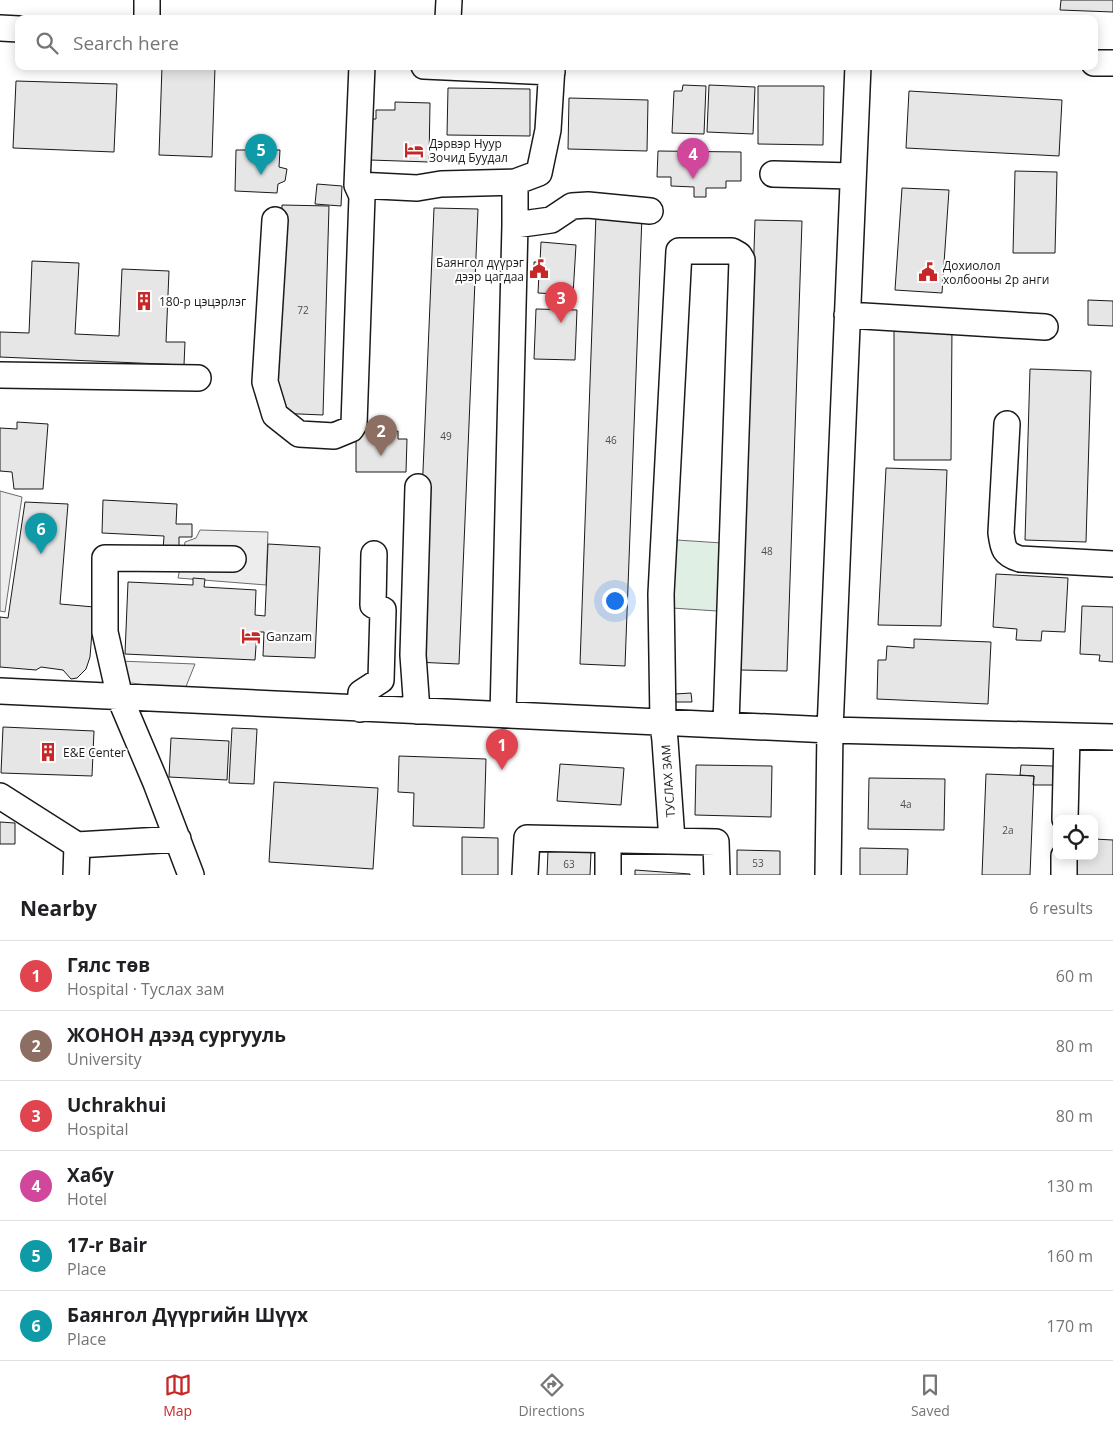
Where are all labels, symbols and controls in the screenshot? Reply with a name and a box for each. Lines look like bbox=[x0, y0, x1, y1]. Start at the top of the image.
search box bbox=[15, 15, 1098, 70]
icon: search bbox=[33, 29, 61, 57]
text: Search here bbox=[73, 30, 179, 56]
pin: 5 bbox=[245, 134, 277, 175]
place label: Дэрвэр Нуур Зочид Буудал bbox=[429, 135, 508, 166]
pin: 4 bbox=[677, 138, 709, 179]
hotel icon: Дэрвэр Нуур Зочид Буудал bbox=[403, 139, 425, 161]
place label: Баянгол дүүрэг дээр цагдаа bbox=[436, 254, 524, 285]
place label: Дохиолол холбооны 2р анги bbox=[943, 257, 1049, 288]
public building icon: Баянгол дүүрэг дээр цагдаа bbox=[528, 258, 550, 280]
public building icon: Дохиолол холбооны 2р анги bbox=[917, 261, 939, 283]
pin: 3 bbox=[545, 282, 577, 323]
building icon: 180-р цэцэрлэг bbox=[133, 290, 155, 312]
place label: 180-р цэцэрлэг bbox=[159, 293, 246, 310]
house number: 72 bbox=[297, 303, 309, 317]
pin: 2 bbox=[365, 415, 397, 456]
house number: 49 bbox=[440, 429, 452, 443]
house number: 46 bbox=[605, 433, 617, 447]
pin: 6 bbox=[25, 513, 57, 554]
house number: 48 bbox=[761, 544, 773, 558]
your location bbox=[602, 588, 628, 614]
hotel icon: Ganzam bbox=[240, 625, 262, 647]
place label: Ganzam bbox=[266, 628, 312, 645]
pin: 1 bbox=[486, 729, 518, 770]
building icon: E&E Center bbox=[37, 741, 59, 763]
place label: E&E Center bbox=[63, 744, 126, 761]
street label: ТУСЛАХ ЗАМ bbox=[657, 744, 679, 818]
house number: 4a bbox=[900, 797, 912, 811]
map controls bbox=[1053, 815, 1098, 860]
button: locate bbox=[1053, 815, 1098, 860]
house number: 2а bbox=[1002, 823, 1014, 837]
house number: 53 bbox=[752, 856, 764, 870]
house number: 63 bbox=[563, 857, 575, 871]
text: Nearby bbox=[20, 894, 97, 922]
text: 6 results bbox=[1029, 897, 1093, 919]
text: Гялс төв bbox=[67, 952, 150, 978]
text: 1 bbox=[31, 965, 41, 987]
text: 60 m bbox=[1056, 965, 1093, 987]
text: Hospital · Туслах зам bbox=[67, 978, 224, 1000]
text: ЖОНОН дээд сургууль bbox=[67, 1022, 286, 1048]
text: 2 bbox=[31, 1035, 41, 1057]
text: 80 m bbox=[1056, 1035, 1093, 1057]
text: University bbox=[67, 1048, 141, 1070]
text: Uchrakhui bbox=[67, 1092, 166, 1118]
text: 3 bbox=[31, 1105, 41, 1127]
text: 80 m bbox=[1056, 1105, 1093, 1127]
text: Hospital bbox=[67, 1118, 129, 1140]
text: Хабу bbox=[67, 1162, 114, 1188]
text: 4 bbox=[31, 1175, 41, 1197]
text: 130 m bbox=[1047, 1175, 1093, 1197]
text: Hotel bbox=[67, 1188, 107, 1210]
text: 17-r Bair bbox=[67, 1232, 147, 1258]
text: 5 bbox=[31, 1245, 41, 1267]
text: 160 m bbox=[1047, 1245, 1093, 1267]
text: Place bbox=[67, 1258, 106, 1280]
text: Баянгол Дүүргийн Шүүх bbox=[67, 1302, 308, 1328]
text: 6 bbox=[31, 1315, 41, 1337]
text: 170 m bbox=[1047, 1315, 1093, 1337]
text: Place bbox=[67, 1328, 106, 1350]
tab: Map bbox=[163, 1371, 192, 1420]
tab: Directions bbox=[518, 1371, 585, 1420]
tab: Saved bbox=[911, 1371, 950, 1420]

